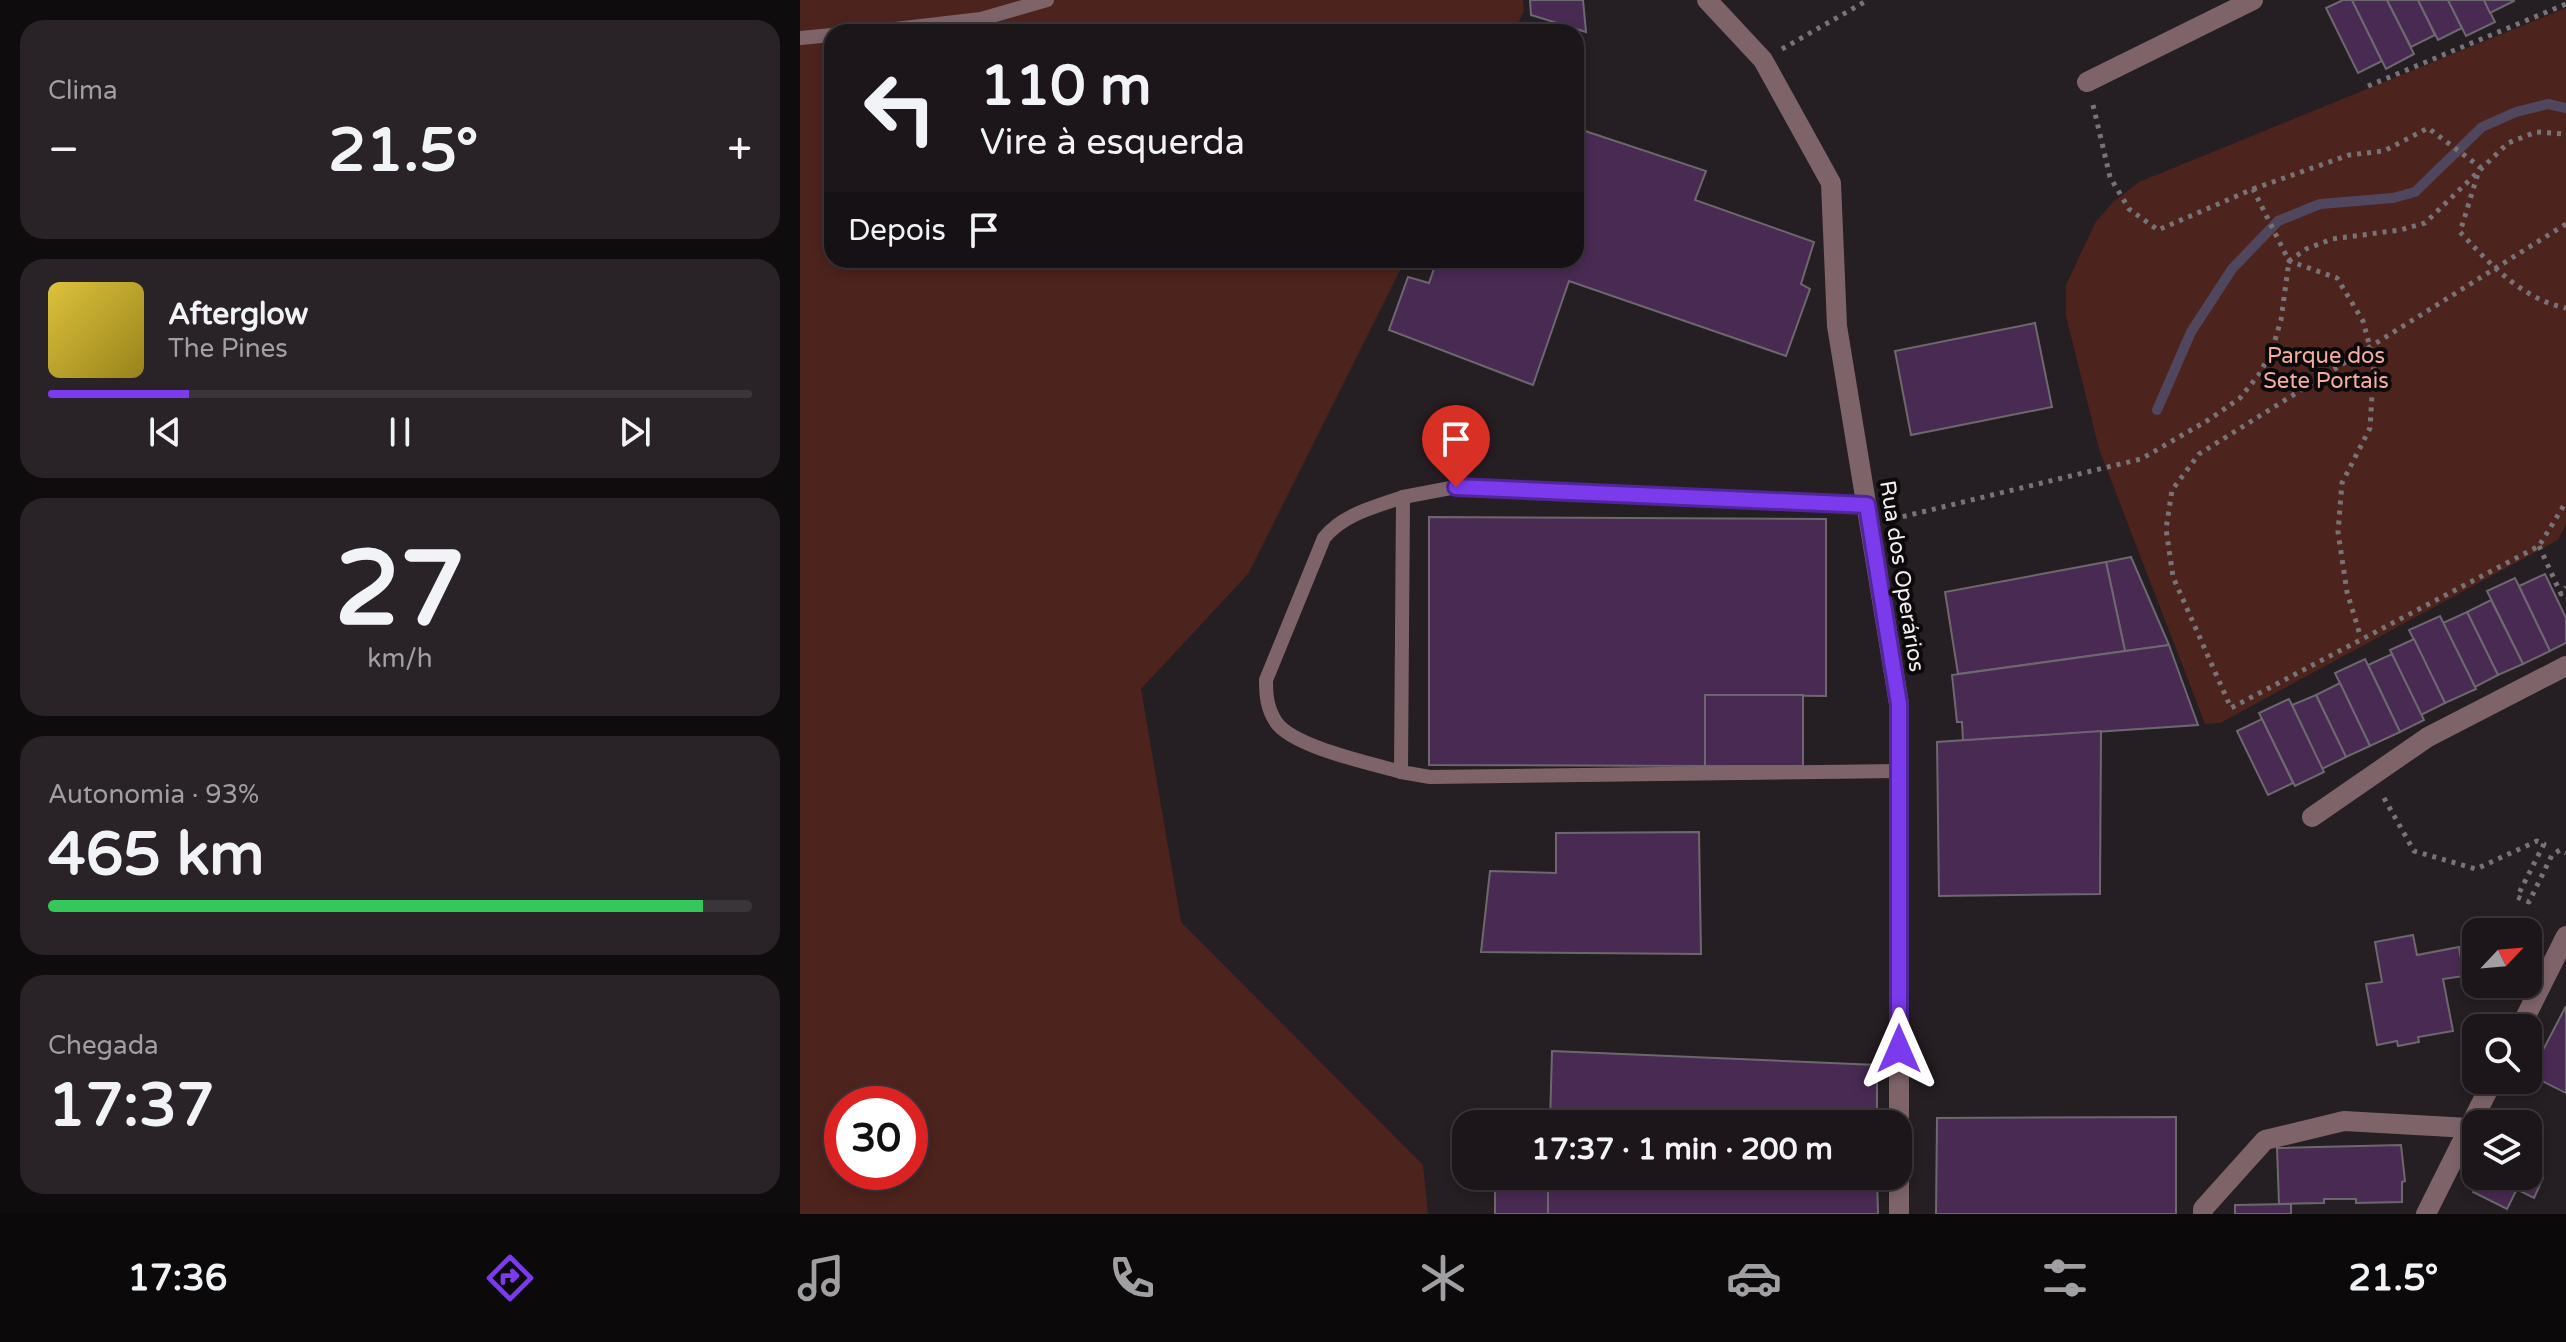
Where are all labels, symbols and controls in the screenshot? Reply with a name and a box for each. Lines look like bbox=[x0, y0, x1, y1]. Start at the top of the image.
text: 110 m bbox=[980, 53, 1151, 120]
icon: left bbox=[848, 56, 952, 160]
text: Clima bbox=[48, 75, 118, 106]
text: 21.5° bbox=[328, 115, 478, 187]
text: Vire à esquerda bbox=[980, 121, 1245, 164]
text: − bbox=[48, 124, 79, 177]
text: + bbox=[727, 124, 752, 177]
icon: arrive bbox=[962, 208, 1006, 252]
text: Depois bbox=[848, 212, 946, 249]
text: Afterglow bbox=[168, 296, 308, 333]
text: The Pines bbox=[168, 333, 288, 364]
park label: Parque dos Sete Portais bbox=[2263, 343, 2389, 394]
pin bbox=[1422, 405, 1490, 487]
icon: previous bbox=[143, 410, 187, 454]
icon: pause bbox=[378, 410, 422, 454]
icon: next bbox=[613, 410, 657, 454]
icon: arrive bbox=[1434, 417, 1478, 461]
street label: Rua dos Operários bbox=[1874, 479, 1930, 674]
text: 27 bbox=[335, 528, 465, 653]
text: km/h bbox=[367, 643, 433, 674]
text: Autonomia · 93% bbox=[48, 779, 259, 810]
text: 465 km bbox=[48, 819, 264, 891]
north arrow bbox=[2462, 918, 2542, 998]
map controls bbox=[2462, 918, 2542, 1190]
position arrow bbox=[1857, 1007, 1941, 1091]
button: search bbox=[2462, 1014, 2542, 1094]
text: Chegada bbox=[48, 1030, 159, 1061]
text: 17:37 bbox=[48, 1070, 214, 1142]
speed limit sign: 30 bbox=[824, 1086, 928, 1190]
button: layers bbox=[2462, 1110, 2542, 1190]
text: 17:37 · 1 min · 200 m bbox=[1531, 1131, 1833, 1168]
icon: directions bbox=[482, 1250, 538, 1306]
icon: music bbox=[793, 1250, 849, 1306]
icon: phone bbox=[1104, 1250, 1160, 1306]
icon: climate bbox=[1415, 1250, 1471, 1306]
icon: car bbox=[1726, 1250, 1782, 1306]
icon: filters bbox=[2037, 1250, 2093, 1306]
text: 17:36 bbox=[128, 1257, 227, 1300]
text: 21.5° bbox=[2348, 1257, 2438, 1300]

